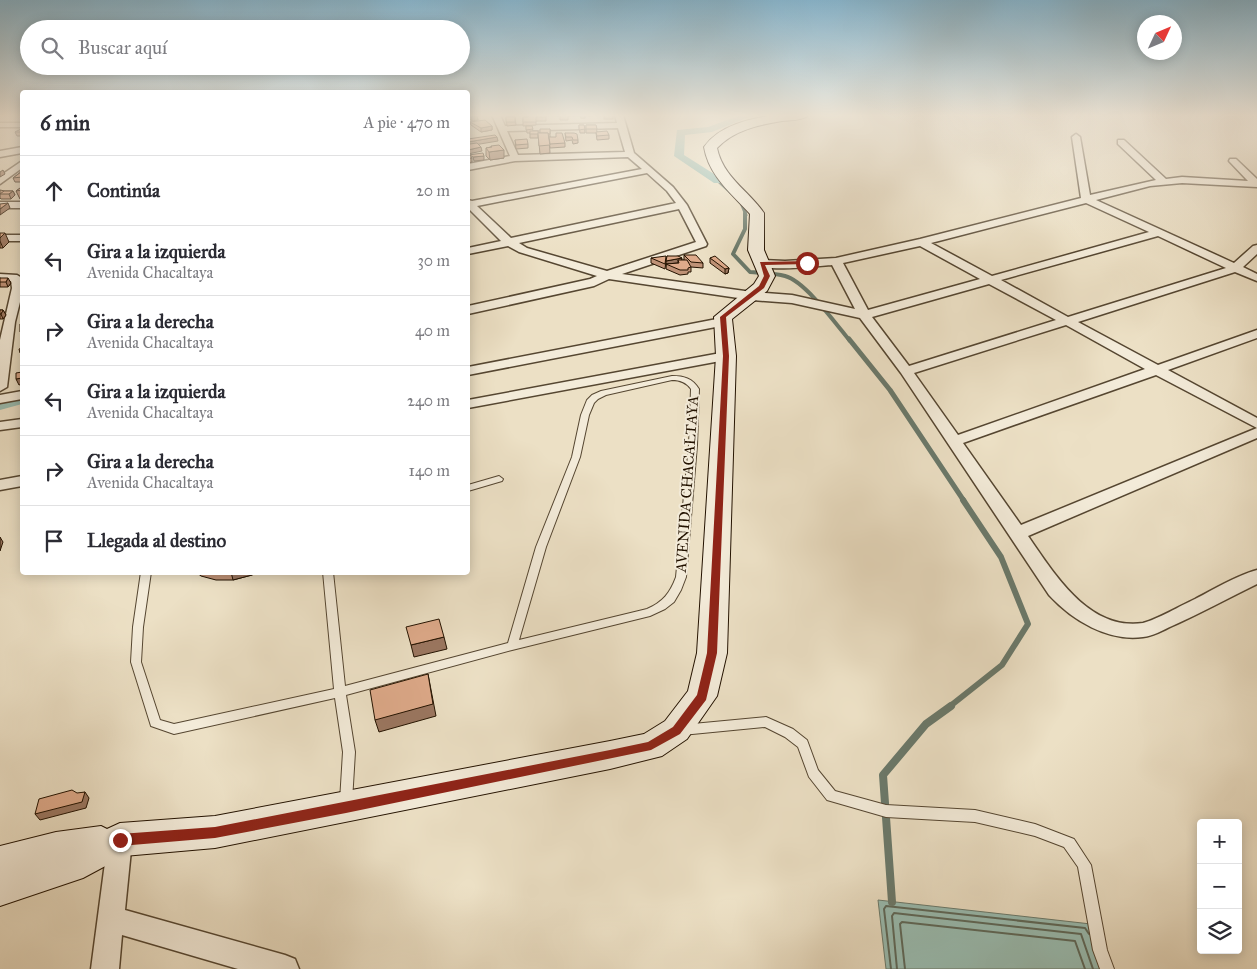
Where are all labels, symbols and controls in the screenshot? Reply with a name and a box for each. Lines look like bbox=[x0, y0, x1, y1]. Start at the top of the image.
north arrow bbox=[1137, 15, 1182, 60]
search box bbox=[20, 20, 470, 75]
icon: search bbox=[38, 34, 66, 62]
text: Buscar aquí bbox=[78, 36, 167, 59]
text: 6 min bbox=[40, 110, 90, 136]
text: A pie · 470 m bbox=[363, 113, 450, 132]
icon: ahead bbox=[40, 177, 68, 205]
text: Continúa bbox=[87, 179, 160, 202]
text: 20 m bbox=[416, 181, 450, 200]
text: Gira a la izquierda bbox=[87, 240, 226, 263]
icon: left bbox=[40, 247, 68, 275]
text: 30 m bbox=[417, 251, 450, 270]
route start bbox=[796, 252, 819, 275]
text: Avenida Chacaltaya bbox=[87, 263, 213, 282]
text: Gira a la derecha bbox=[87, 310, 214, 333]
icon: right bbox=[40, 317, 68, 345]
text: 40 m bbox=[415, 321, 450, 340]
text: Avenida Chacaltaya bbox=[87, 333, 213, 352]
text: Gira a la izquierda bbox=[87, 380, 226, 403]
icon: left bbox=[40, 387, 68, 415]
text: 240 m bbox=[407, 391, 450, 410]
street label: AVENIDA CHACALTAYA bbox=[672, 395, 702, 574]
text: Avenida Chacaltaya bbox=[87, 403, 213, 422]
text: Gira a la derecha bbox=[87, 450, 214, 473]
icon: right bbox=[40, 457, 68, 485]
text: 140 m bbox=[409, 461, 450, 480]
text: Avenida Chacaltaya bbox=[87, 473, 213, 492]
icon: arrive bbox=[40, 527, 68, 555]
text: Llegada al destino bbox=[87, 529, 226, 552]
map controls bbox=[1197, 819, 1242, 954]
button: + bbox=[1197, 819, 1242, 864]
route end bbox=[109, 829, 132, 852]
button: − bbox=[1197, 864, 1242, 909]
button: layers bbox=[1197, 909, 1242, 954]

